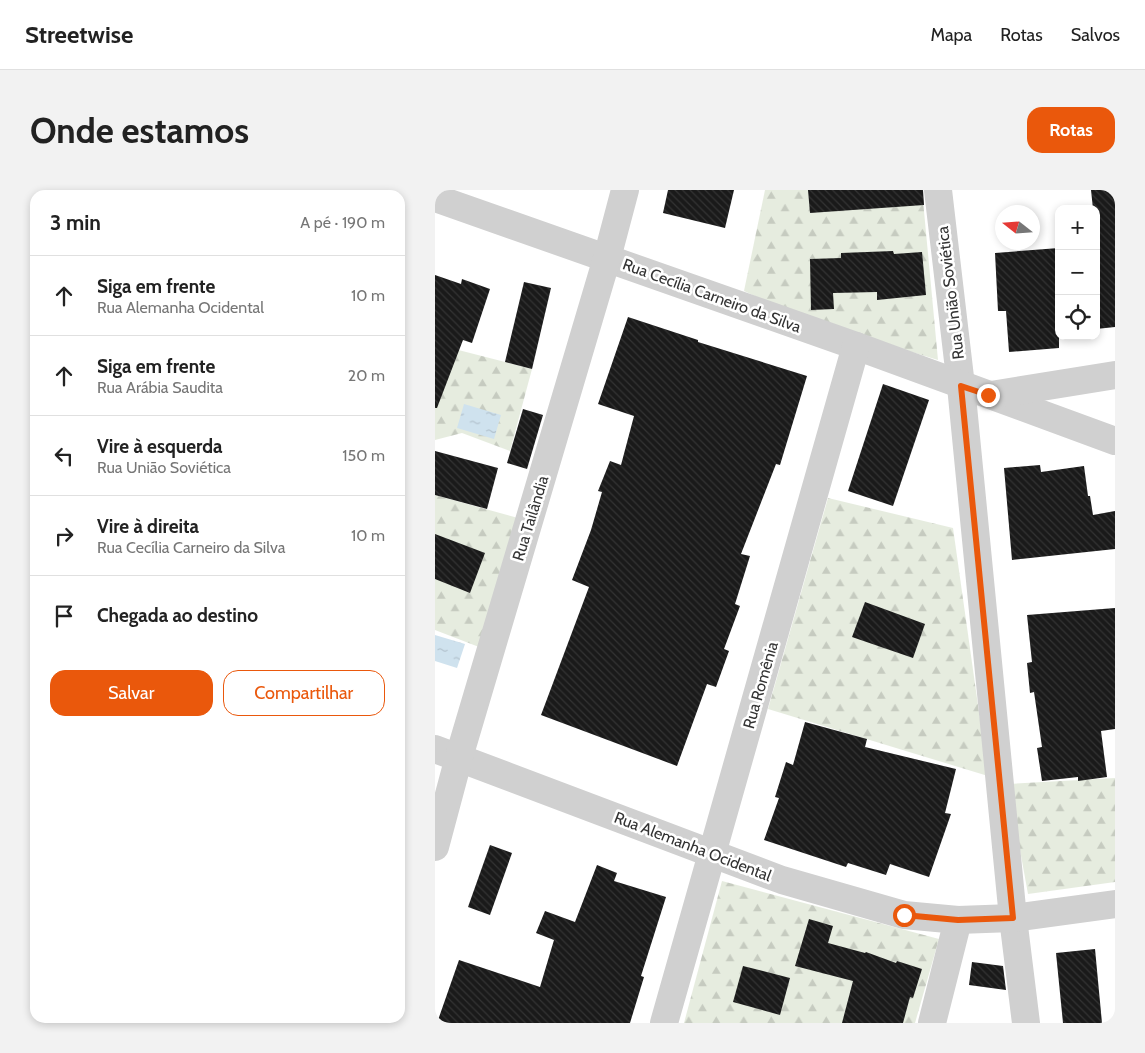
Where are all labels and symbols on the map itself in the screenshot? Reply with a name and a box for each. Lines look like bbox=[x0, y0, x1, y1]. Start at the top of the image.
north arrow bbox=[995, 205, 1040, 250]
street label: Rua União Soviética bbox=[933, 225, 968, 361]
street label: Rua Cecília Carneiro da Silva bbox=[620, 254, 804, 337]
route end bbox=[977, 384, 1000, 407]
street label: Rua Tailândia bbox=[509, 473, 553, 563]
street label: Rua Romênia bbox=[739, 639, 782, 731]
street label: Rua Alemanha Ocidental bbox=[611, 808, 774, 885]
route start bbox=[893, 904, 916, 927]

